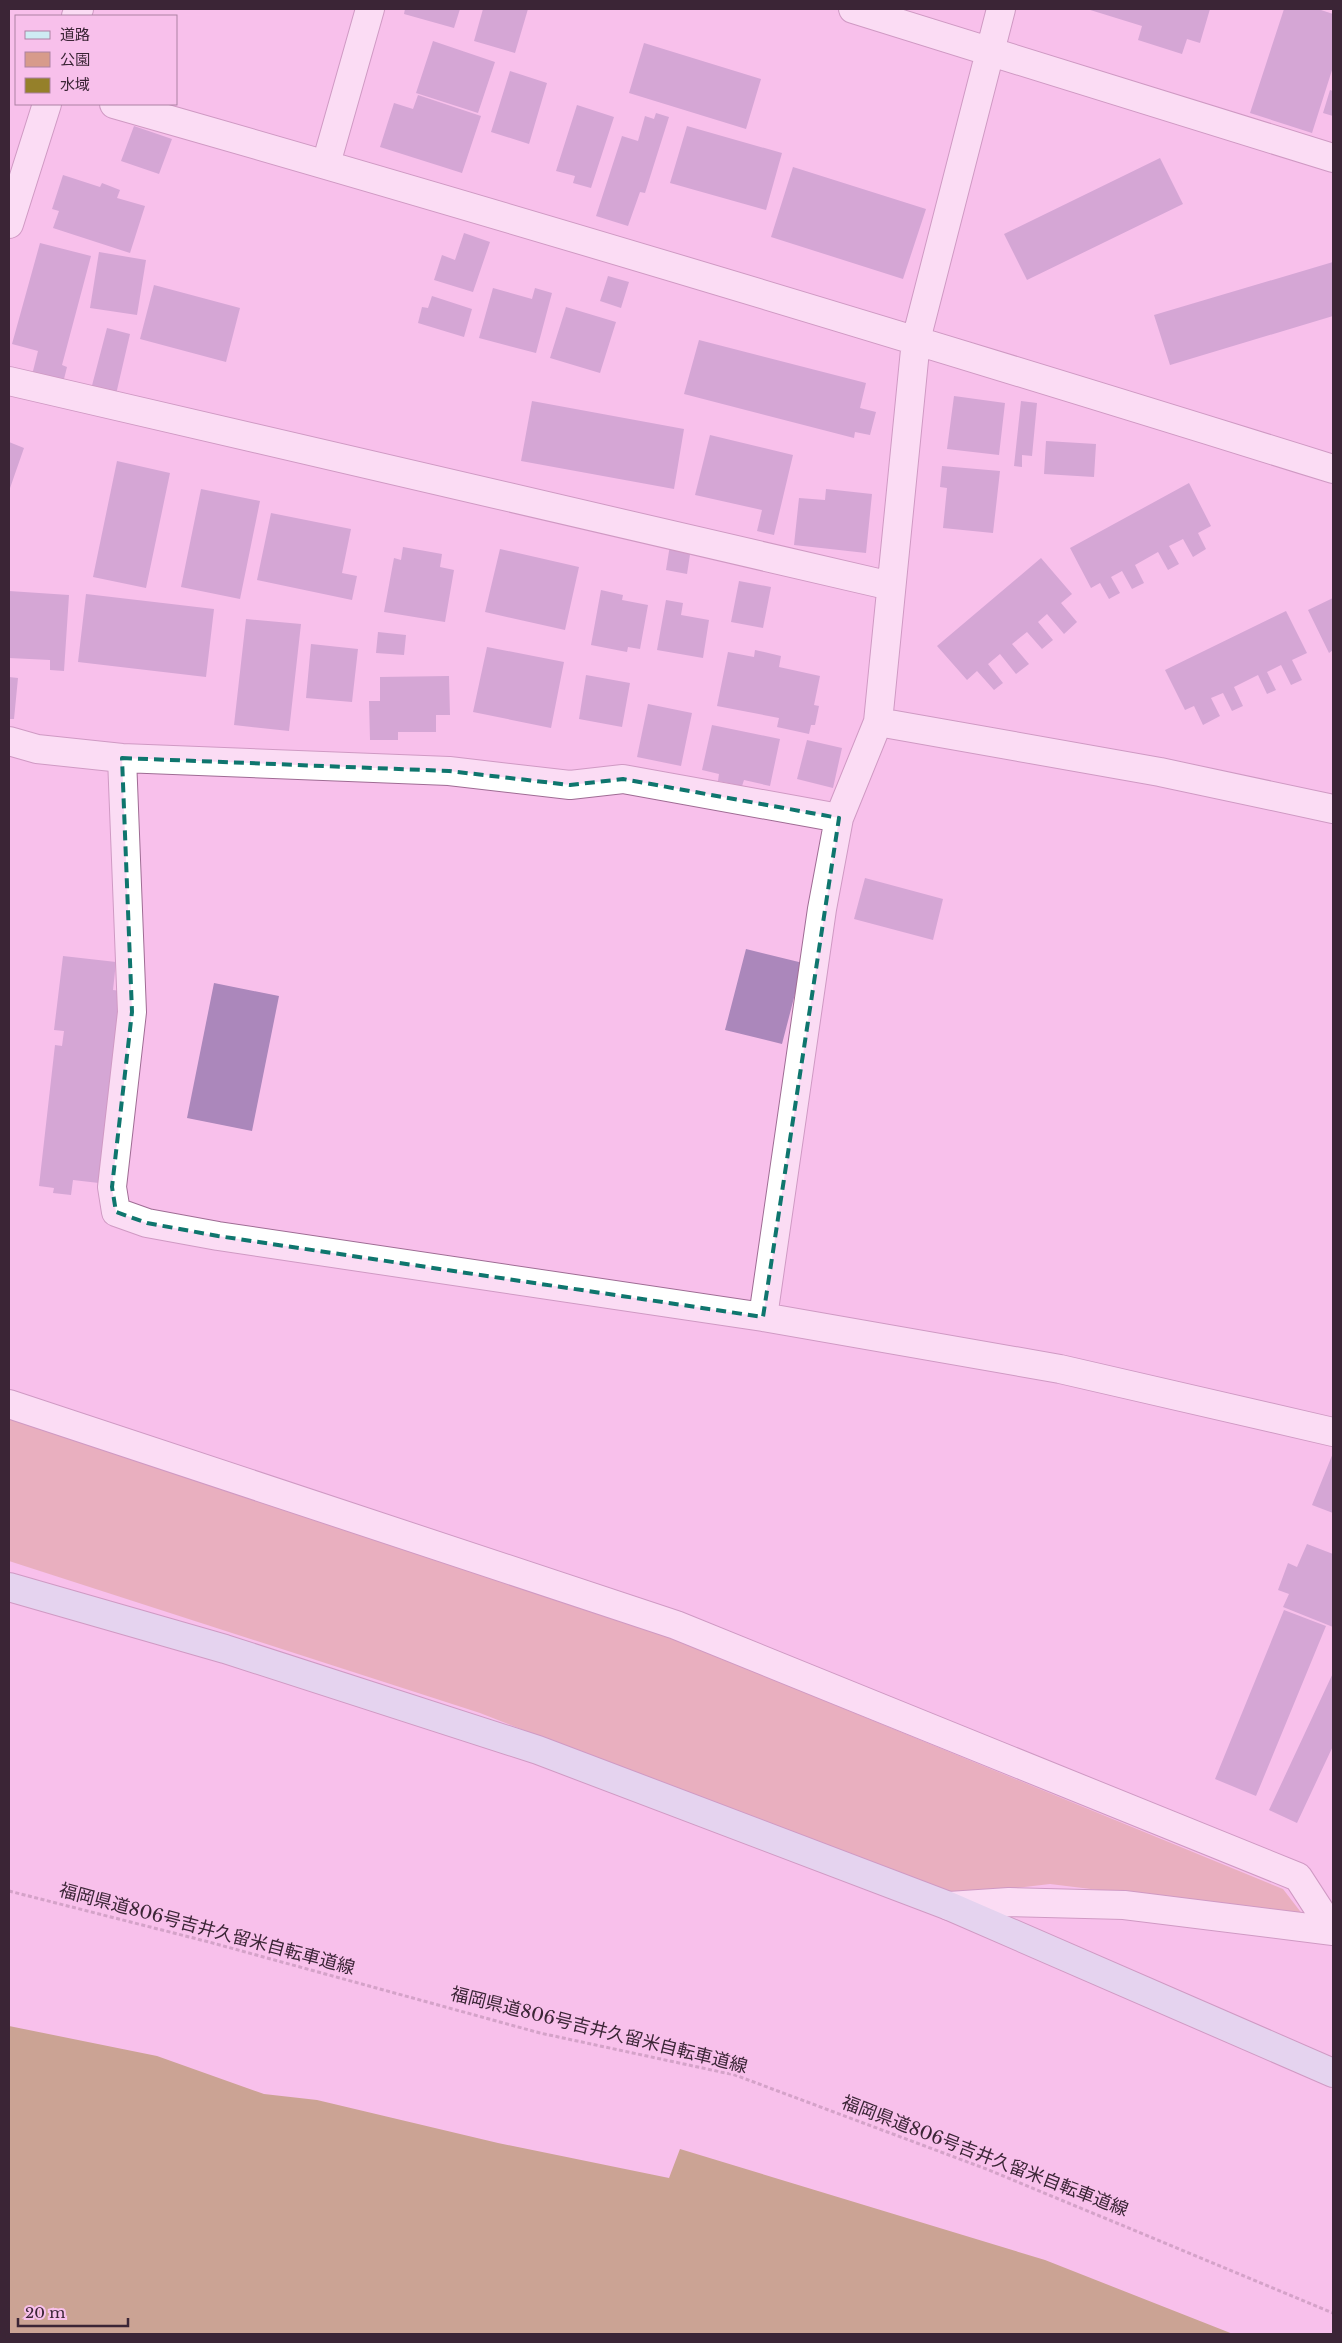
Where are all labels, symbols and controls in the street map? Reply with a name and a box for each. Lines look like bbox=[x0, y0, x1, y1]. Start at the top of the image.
legend bbox=[15, 15, 178, 105]
text: 道路 bbox=[60, 25, 90, 44]
text: 公園 bbox=[60, 50, 90, 69]
text: 水域 bbox=[60, 75, 90, 94]
street label: 福岡県道806号吉井久留米自転車道線 bbox=[57, 1879, 357, 1979]
street label: 福岡県道806号吉井久留米自転車道線 bbox=[448, 1982, 750, 2078]
street label: 福岡県道806号吉井久留米自転車道線 bbox=[839, 2091, 1131, 2221]
scale bar bbox=[18, 2296, 128, 2328]
text: 20 m bbox=[25, 2303, 65, 2322]

